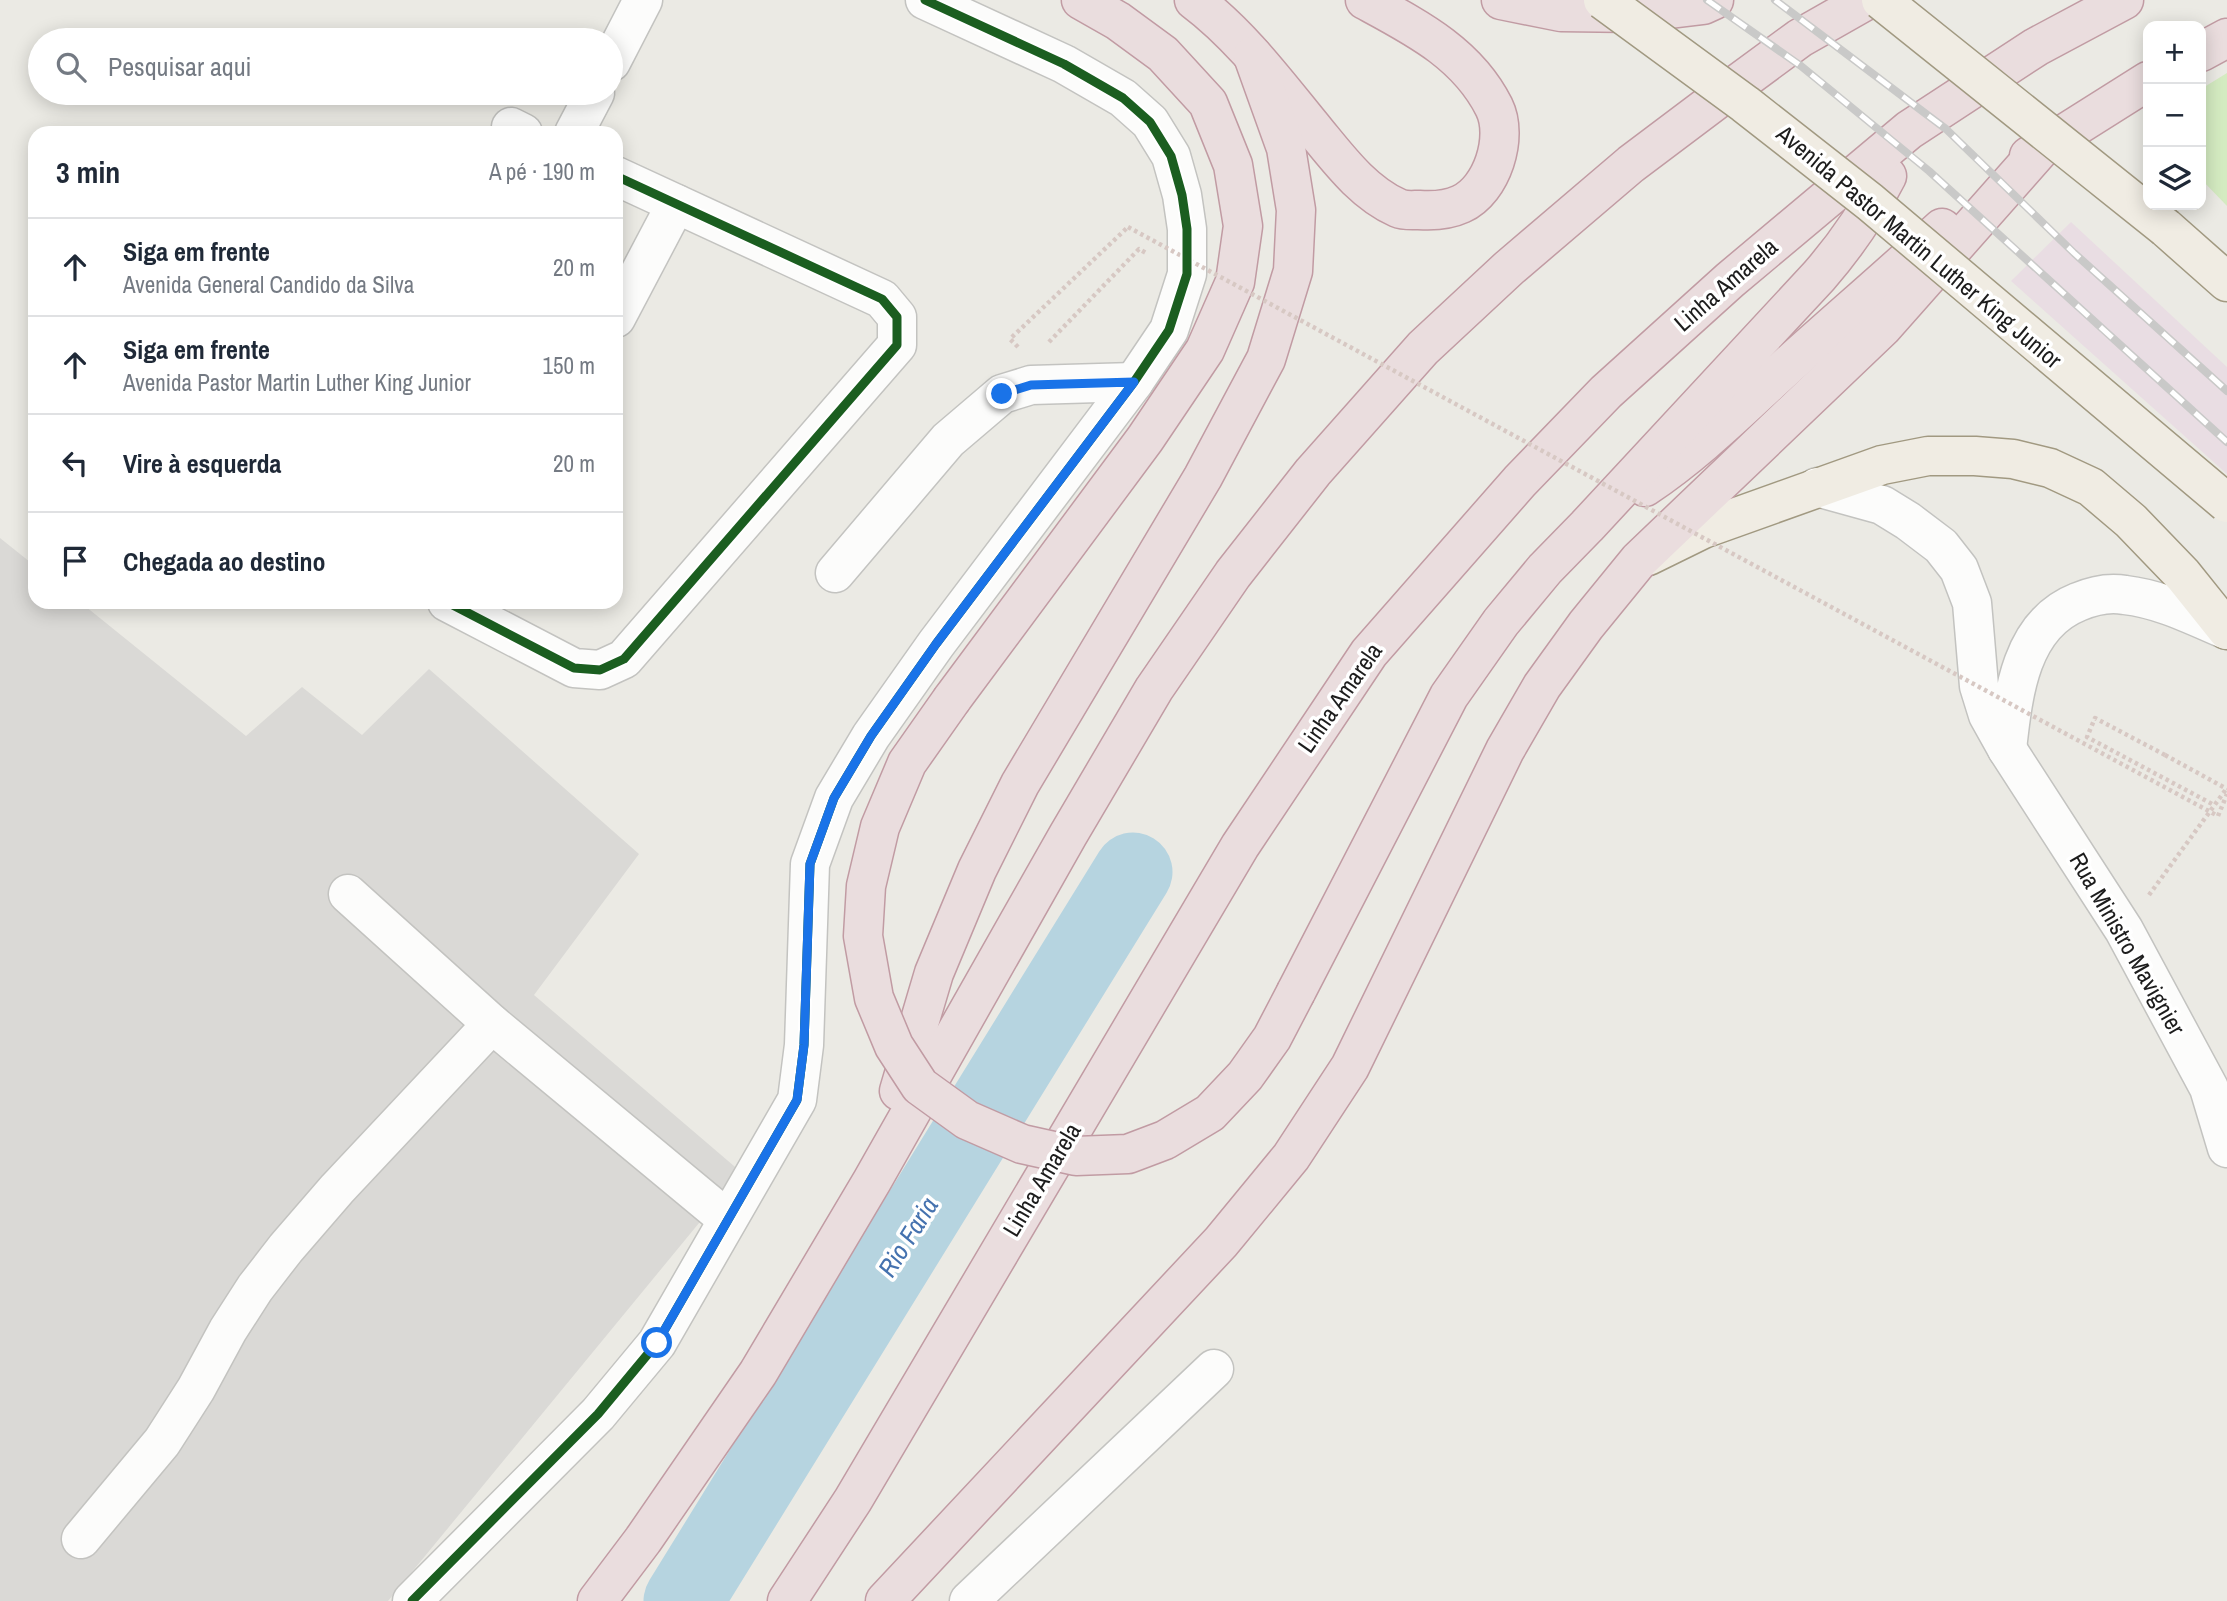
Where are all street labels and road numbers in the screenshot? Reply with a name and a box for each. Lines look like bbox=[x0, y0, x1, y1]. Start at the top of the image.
street label: Avenida Pastor Martin Luther King Junior bbox=[1770, 117, 2069, 375]
street label: Linha Amarela bbox=[1667, 231, 1784, 338]
street label: Linha Amarela bbox=[1290, 636, 1389, 759]
street label: Rua Ministro Mavignier bbox=[2063, 846, 2193, 1041]
street label: Linha Amarela bbox=[995, 1117, 1088, 1242]

